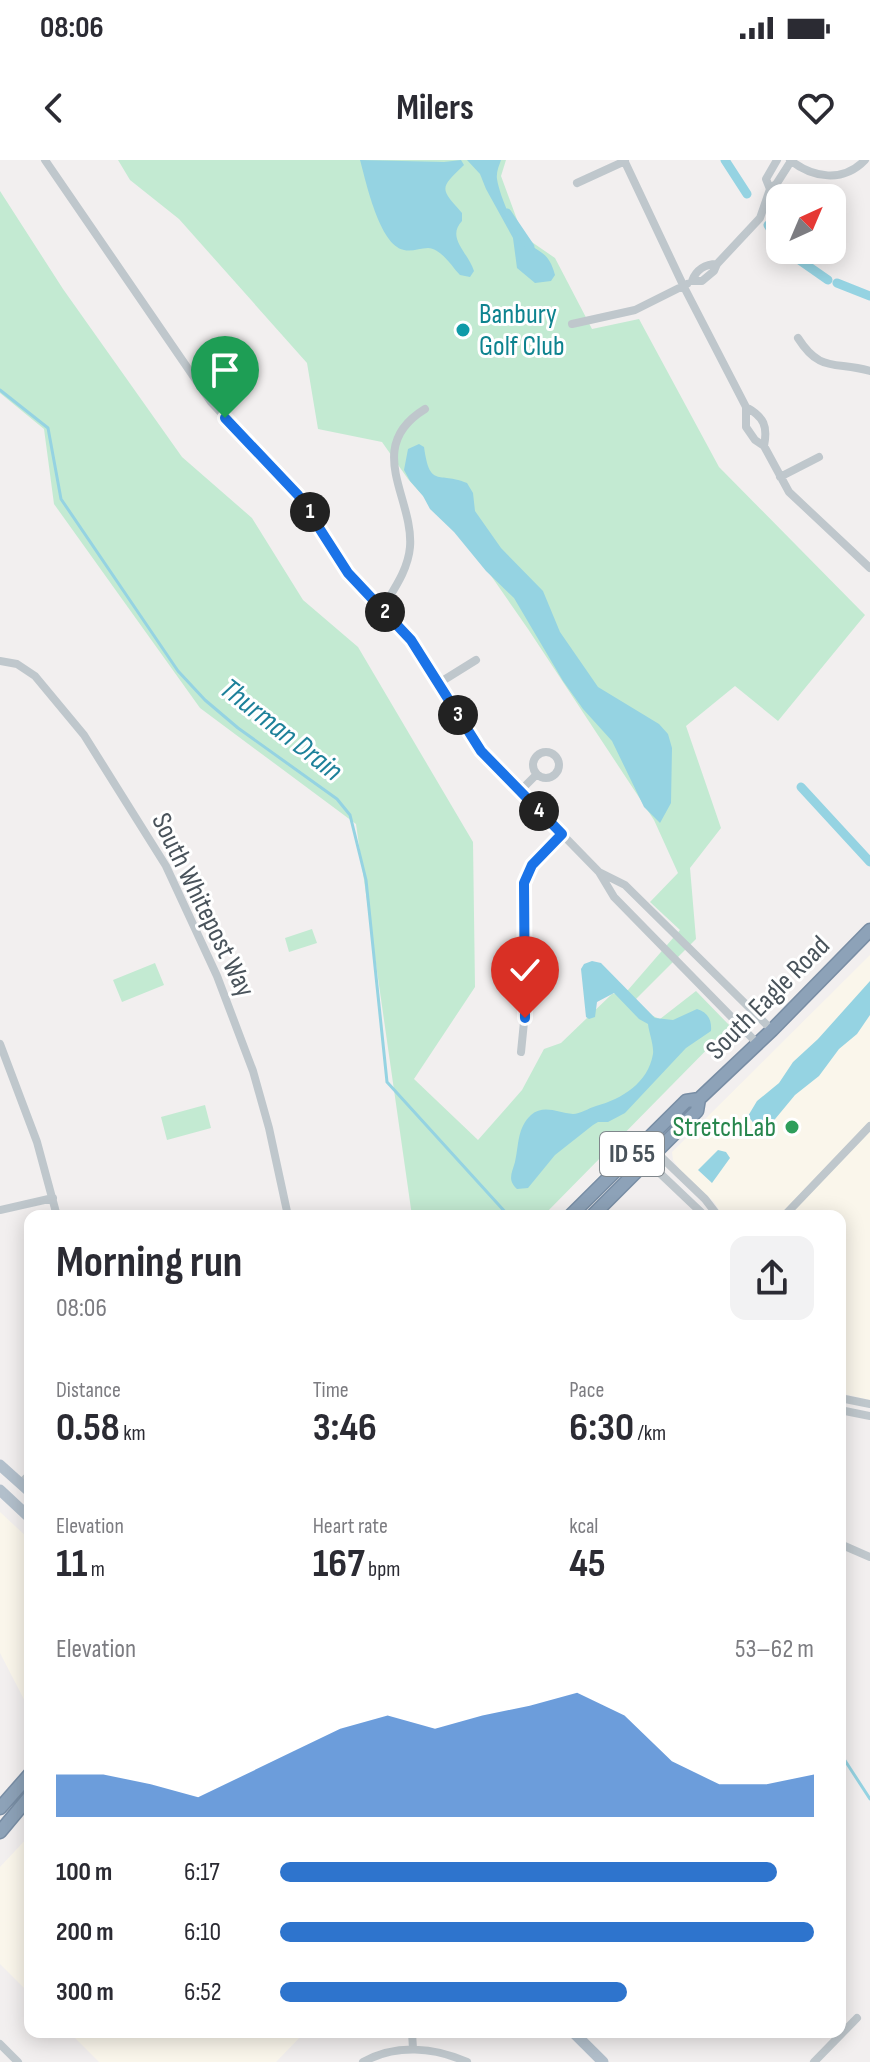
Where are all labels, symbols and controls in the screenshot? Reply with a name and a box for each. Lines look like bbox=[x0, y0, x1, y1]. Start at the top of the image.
text: 08:06 bbox=[40, 10, 104, 46]
icon: back bbox=[32, 86, 76, 130]
icon: heart bbox=[794, 86, 838, 130]
text: Milers bbox=[396, 87, 474, 130]
north arrow bbox=[766, 184, 846, 264]
map controls bbox=[766, 184, 846, 264]
place label: Banbury Golf Club bbox=[479, 298, 565, 363]
marker: Banbury Golf Club bbox=[454, 321, 472, 339]
pin bbox=[191, 336, 259, 418]
icon: arrive bbox=[203, 348, 247, 392]
pin: 1 bbox=[290, 492, 330, 532]
text: 1 bbox=[306, 498, 314, 525]
pin: 2 bbox=[365, 592, 405, 632]
text: 2 bbox=[380, 598, 390, 625]
water label: Thurman Drain bbox=[212, 671, 350, 789]
pin: 3 bbox=[438, 695, 478, 735]
text: 3 bbox=[453, 701, 463, 728]
pin: 4 bbox=[519, 791, 559, 831]
text: 4 bbox=[534, 797, 544, 824]
street label: South Whitepost Way bbox=[144, 808, 262, 1002]
street label: South Eagle Road bbox=[699, 929, 837, 1067]
pin bbox=[491, 936, 559, 1018]
icon: check bbox=[503, 948, 547, 992]
place label: StretchLab bbox=[672, 1111, 776, 1144]
marker: StretchLab bbox=[783, 1118, 801, 1136]
road number: ID 55 bbox=[600, 1132, 664, 1176]
text: Morning run bbox=[56, 1236, 242, 1289]
button: share bbox=[730, 1236, 814, 1320]
text: 08:06 bbox=[56, 1293, 107, 1324]
text: Distance bbox=[56, 1377, 121, 1404]
text: Time bbox=[313, 1377, 349, 1404]
text: Pace bbox=[569, 1377, 604, 1404]
text: 0.58 bbox=[56, 1404, 120, 1452]
text: 3:46 bbox=[313, 1404, 377, 1452]
text: 6:30 bbox=[569, 1404, 634, 1452]
text: km bbox=[120, 1420, 146, 1447]
text: /km bbox=[634, 1420, 666, 1447]
text: Elevation bbox=[56, 1513, 124, 1540]
text: Heart rate bbox=[313, 1513, 388, 1540]
text: kcal bbox=[569, 1513, 598, 1540]
text: 11 bbox=[56, 1540, 87, 1588]
text: 167 bbox=[313, 1540, 365, 1588]
text: 45 bbox=[569, 1540, 606, 1588]
text: m bbox=[87, 1556, 105, 1583]
text: bpm bbox=[365, 1556, 401, 1583]
text: Elevation bbox=[56, 1634, 136, 1665]
text: 53–62 m bbox=[735, 1634, 814, 1665]
text: 100 m bbox=[56, 1857, 112, 1888]
text: 6:17 bbox=[184, 1857, 220, 1888]
text: 200 m bbox=[56, 1917, 113, 1948]
text: 6:10 bbox=[184, 1917, 221, 1948]
text: 300 m bbox=[56, 1977, 114, 2008]
text: 6:52 bbox=[184, 1977, 221, 2008]

